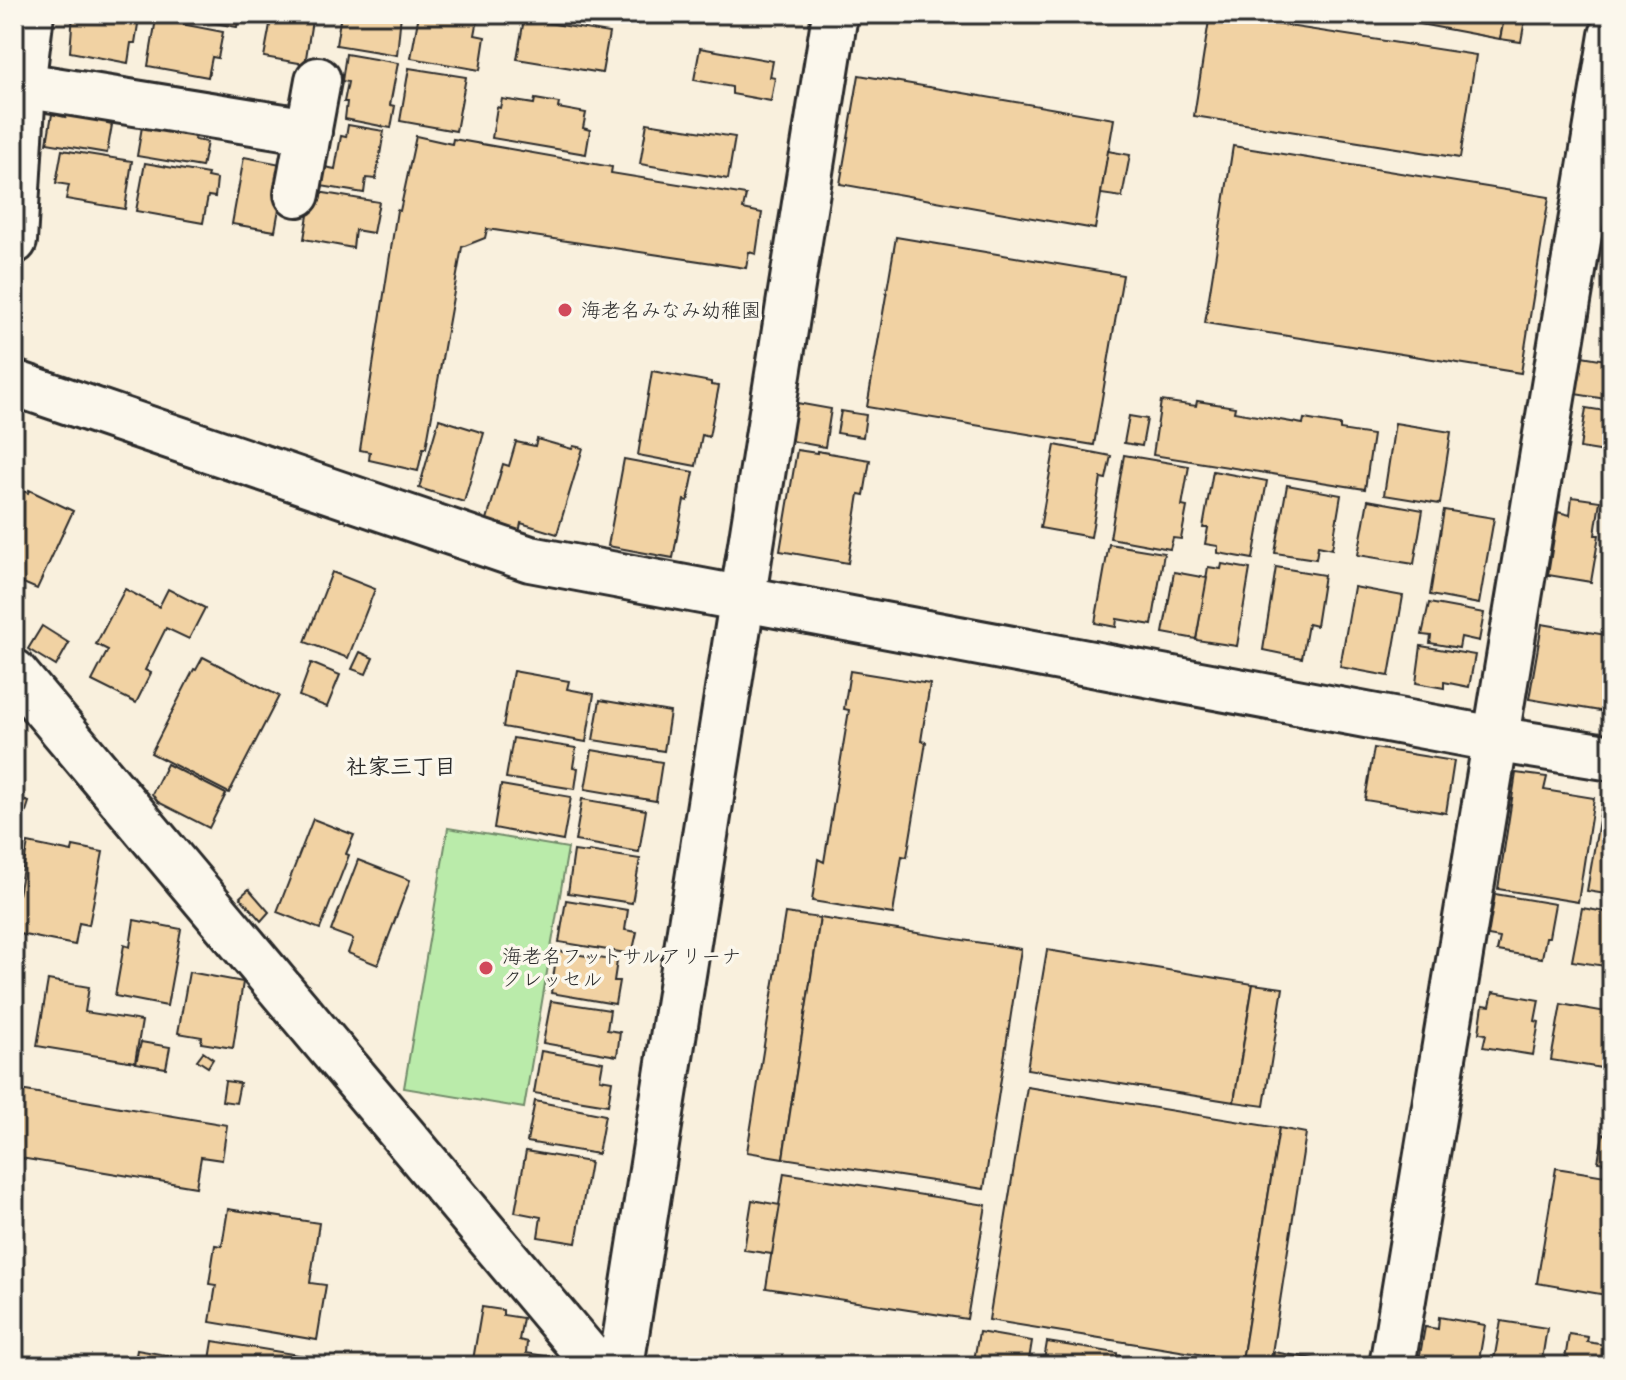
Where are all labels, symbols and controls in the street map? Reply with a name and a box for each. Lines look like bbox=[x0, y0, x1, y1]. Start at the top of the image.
place label: 海老名みなみ幼稚園 bbox=[581, 298, 761, 323]
marker: 海老名みなみ幼稚園 bbox=[556, 301, 574, 319]
district label: 社家三丁目 bbox=[346, 753, 456, 781]
place label: 海老名フットサルアリーナ クレッセル bbox=[502, 944, 741, 992]
marker: 海老名フットサルアリーナ クレッセル bbox=[477, 959, 495, 977]

